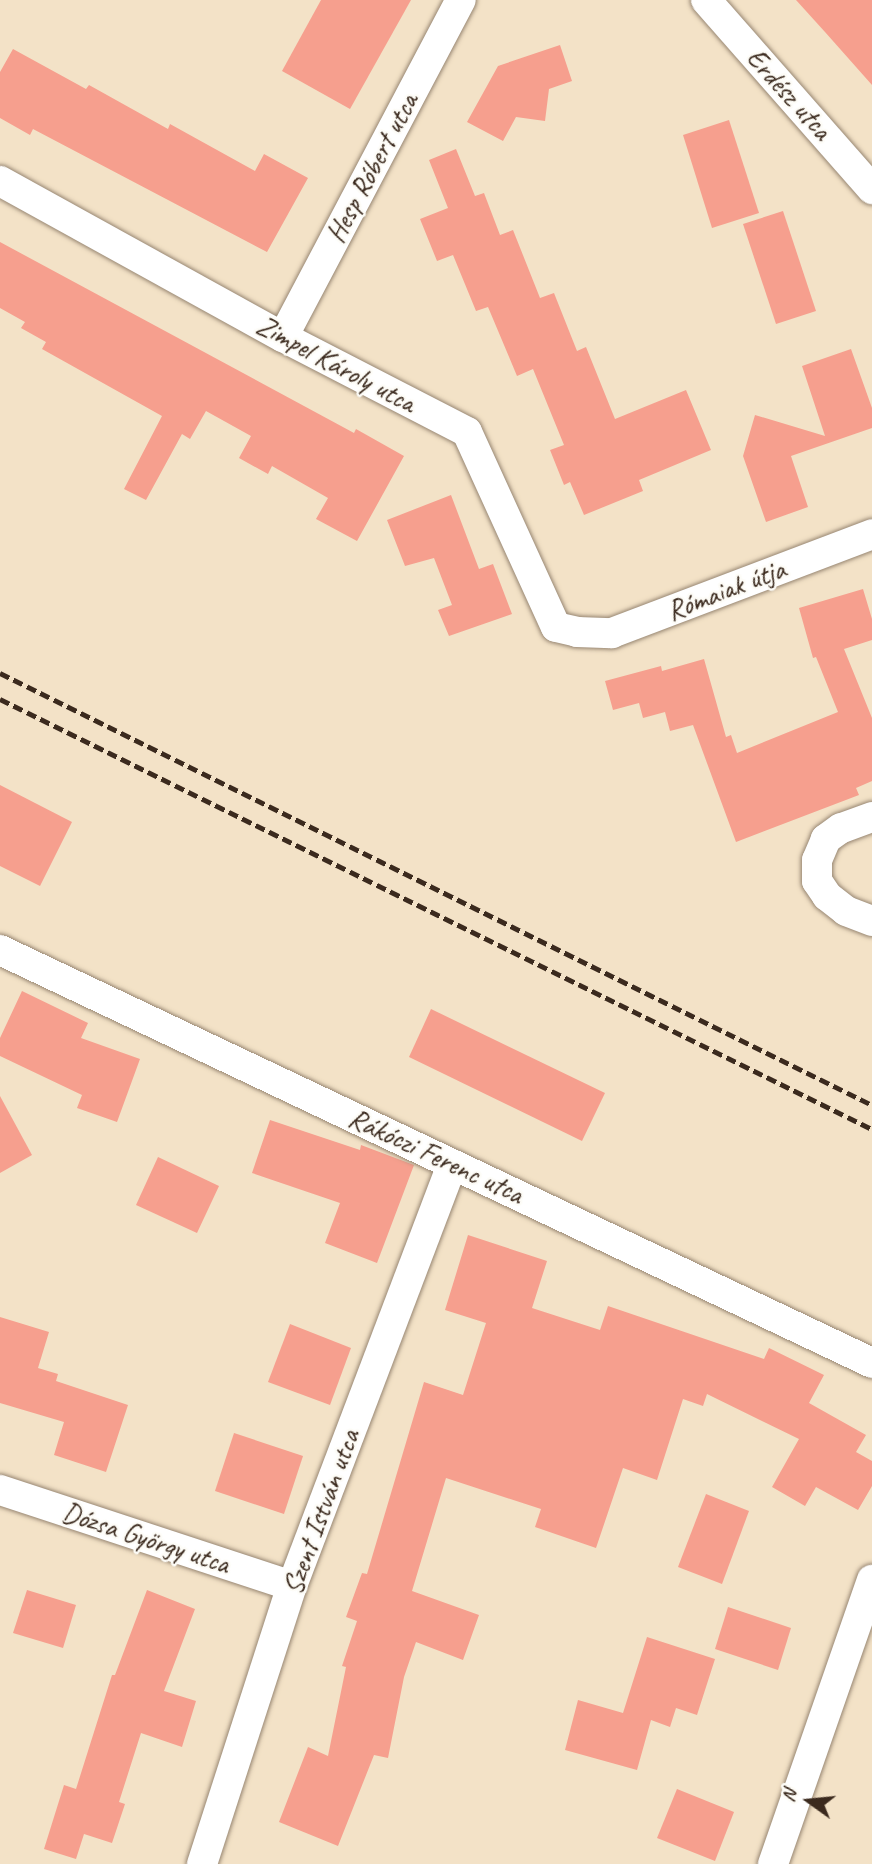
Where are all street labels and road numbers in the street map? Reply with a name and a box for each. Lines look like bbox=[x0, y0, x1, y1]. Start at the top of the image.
street label: Erdész utca bbox=[739, 42, 839, 146]
street label: Hesp Róbert utca bbox=[318, 87, 426, 249]
street label: Zimpel Károly utca bbox=[251, 308, 421, 420]
street label: Rómaiak útja bbox=[662, 552, 790, 628]
street label: Rákóczi Ferenc utca bbox=[343, 1101, 529, 1211]
street label: Szent István utca bbox=[276, 1425, 366, 1599]
street label: Dózsa György utca bbox=[58, 1495, 234, 1581]

